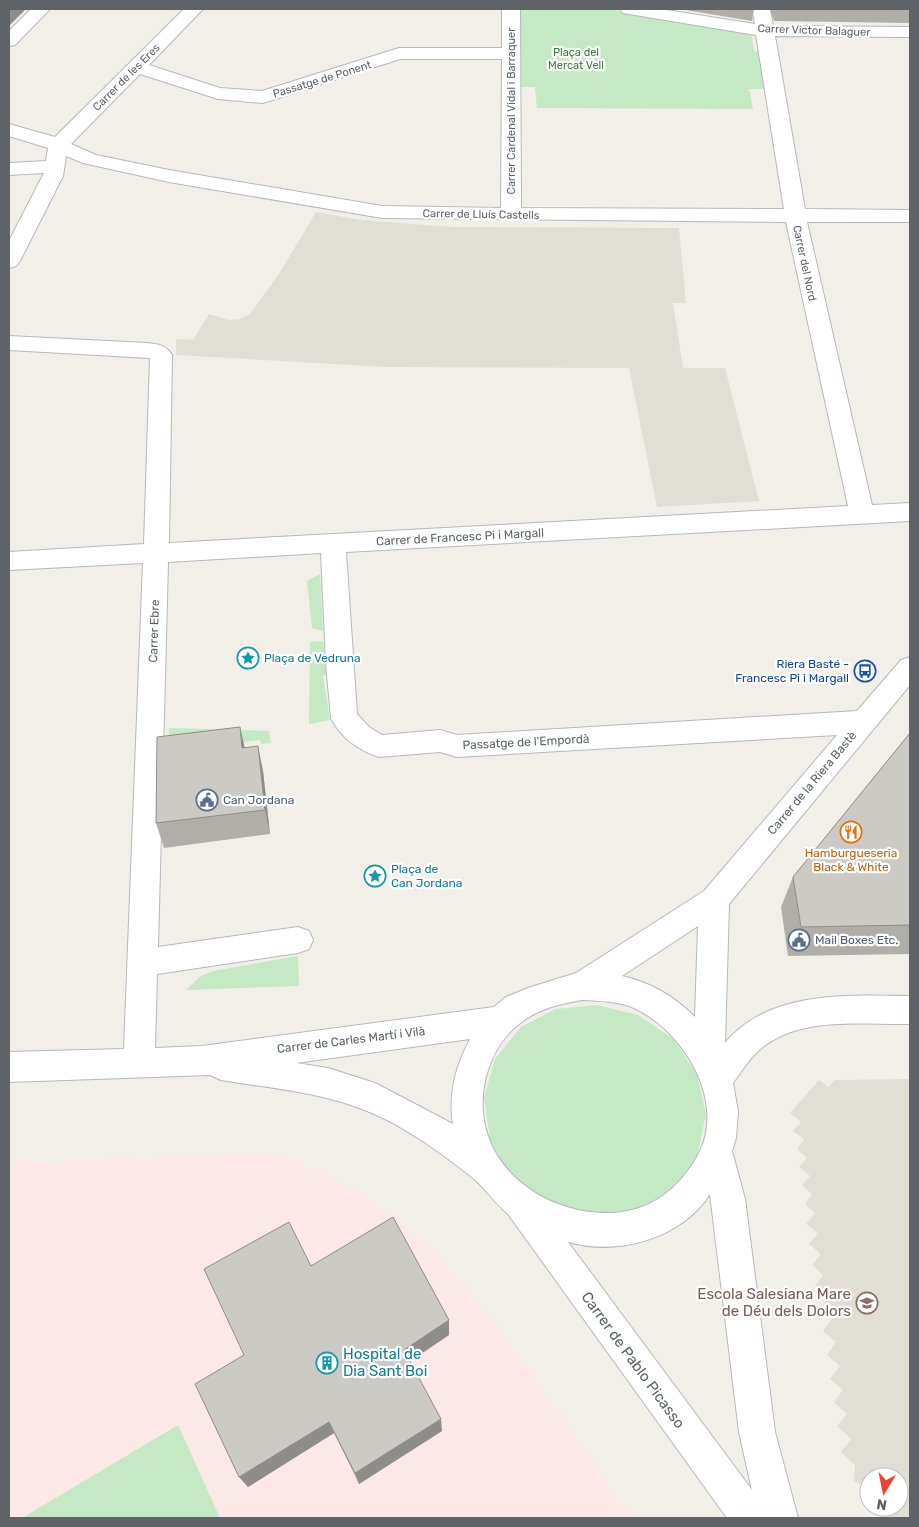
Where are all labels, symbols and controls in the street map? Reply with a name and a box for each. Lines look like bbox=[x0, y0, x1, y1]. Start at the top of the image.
street label: Carrer Victor Balaguer bbox=[757, 22, 871, 39]
street label: Carrer Cardenal Vidal i Barraquer bbox=[505, 27, 518, 194]
street label: Carrer de les Eres bbox=[90, 41, 163, 114]
park label: Plaça del Mercat Vell bbox=[548, 46, 604, 72]
street label: Passatge de Ponent bbox=[271, 58, 374, 101]
street label: Carrer de Lluís Castells bbox=[423, 207, 540, 222]
street label: Carrer del Nord bbox=[790, 224, 819, 302]
street label: Carrer de Francesc Pi i Margall bbox=[376, 526, 544, 548]
street label: Carrer Ebre bbox=[146, 599, 162, 663]
place icon: Plaça de Vedruna bbox=[236, 646, 260, 670]
place label: Plaça de Vedruna bbox=[264, 651, 361, 665]
place label: Riera Basté - Francesc Pi i Margall bbox=[735, 657, 849, 685]
bus stop icon: Riera Basté - Francesc Pi i Margall bbox=[853, 659, 877, 683]
street label: Carrer de la Riera Bastè bbox=[765, 728, 859, 837]
street label: Passatge de l'Empordà bbox=[462, 732, 590, 752]
public building icon: Can Jordana bbox=[195, 788, 219, 812]
place label: Can Jordana bbox=[223, 793, 294, 807]
restaurant icon: Hamburgueseria Black & White bbox=[839, 820, 863, 844]
place label: Hamburgueseria Black & White bbox=[805, 846, 897, 874]
place label: Plaça de Can Jordana bbox=[391, 862, 462, 890]
place icon: Plaça de Can Jordana bbox=[363, 864, 387, 888]
public building icon: Mail Boxes Etc. bbox=[787, 928, 811, 952]
place label: Mail Boxes Etc. bbox=[815, 933, 898, 947]
street label: Carrer de Carles Martí i Vilà bbox=[276, 1024, 426, 1056]
place label: Escola Salesiana Mare de Déu dels Dolors bbox=[697, 1285, 851, 1320]
street label: Carrer de Pablo Picasso bbox=[577, 1288, 689, 1432]
school or university icon: Escola Salesiana Mare de Déu dels Dolors bbox=[855, 1291, 879, 1315]
place label: Hospital de Dia Sant Boi bbox=[343, 1345, 427, 1380]
building icon: Hospital de Dia Sant Boi bbox=[315, 1351, 339, 1375]
north arrow bbox=[859, 1467, 909, 1517]
text: N bbox=[875, 1495, 888, 1514]

